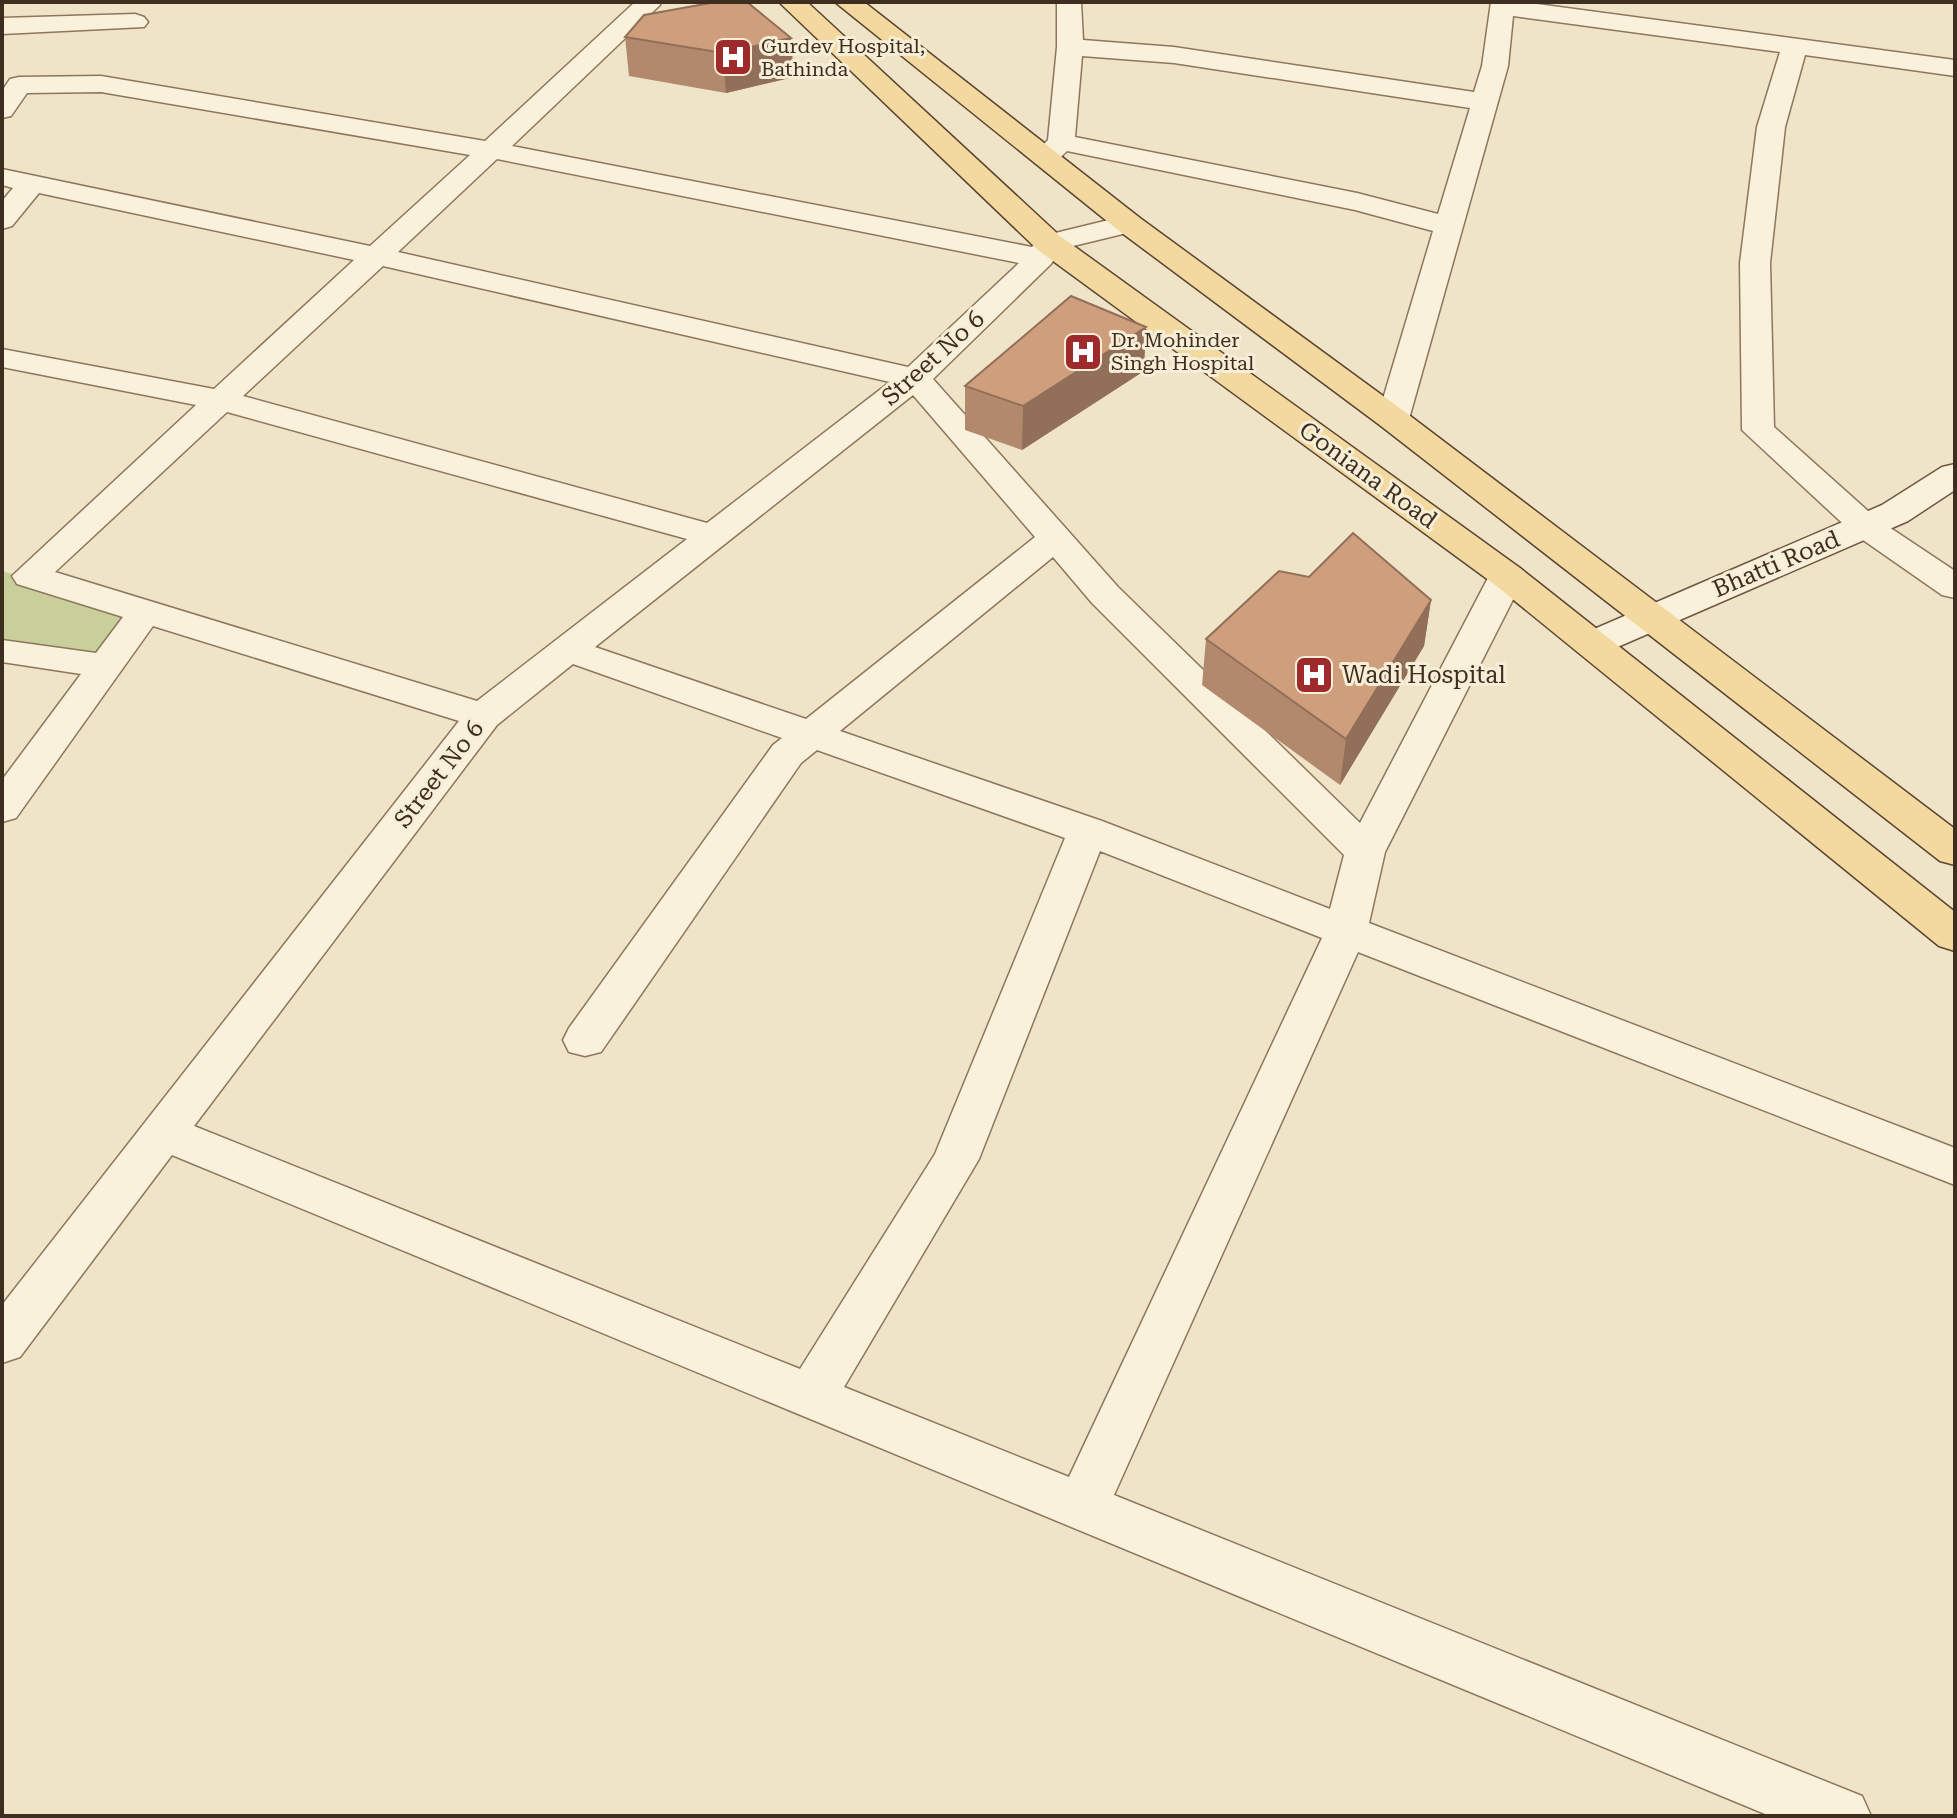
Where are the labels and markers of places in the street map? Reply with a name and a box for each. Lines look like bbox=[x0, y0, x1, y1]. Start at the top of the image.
place label: Gurdev Hospital, Bathinda bbox=[761, 34, 925, 81]
hospital icon: Gurdev Hospital, Bathinda bbox=[712, 36, 754, 78]
place label: Dr. Mohinder Singh Hospital bbox=[1111, 328, 1254, 375]
hospital icon: Dr. Mohinder Singh Hospital bbox=[1062, 331, 1104, 373]
hospital icon: Wadi Hospital bbox=[1293, 654, 1335, 696]
place label: Wadi Hospital bbox=[1342, 661, 1506, 689]

